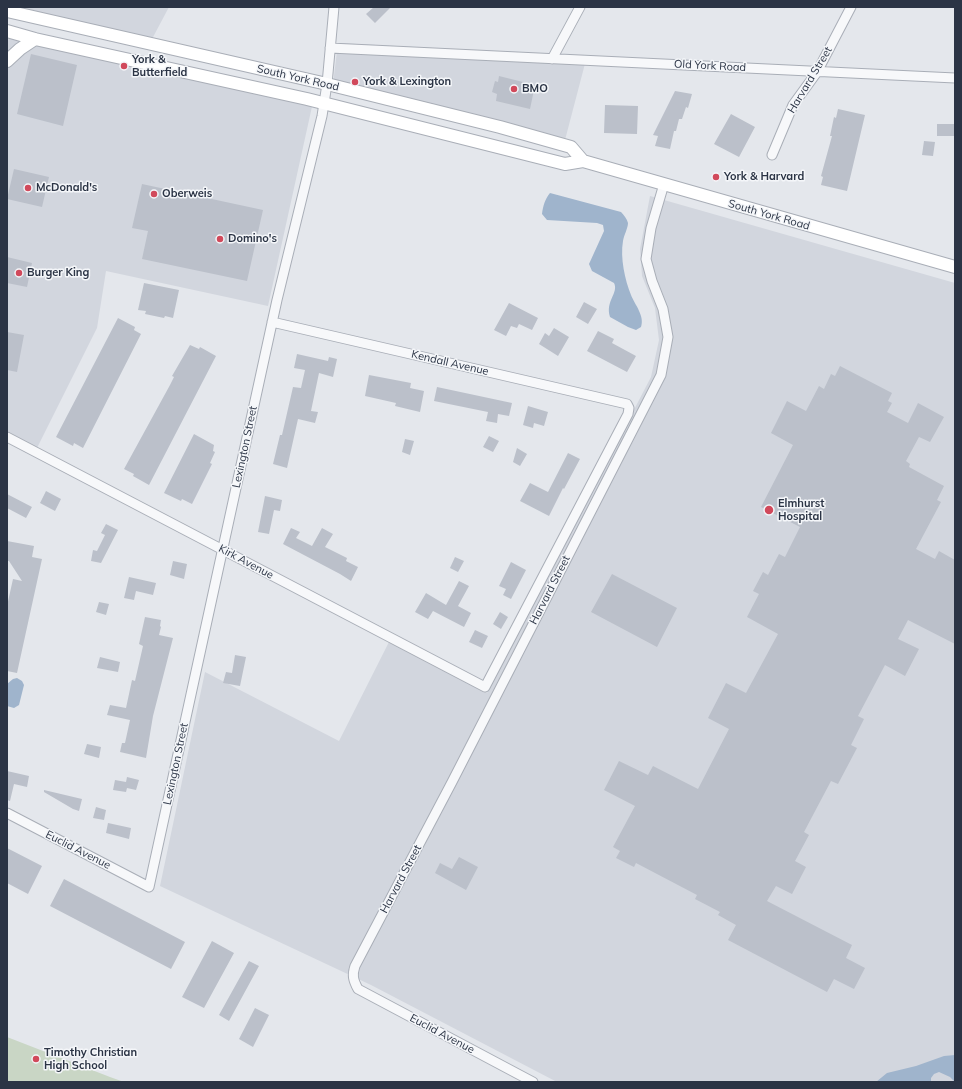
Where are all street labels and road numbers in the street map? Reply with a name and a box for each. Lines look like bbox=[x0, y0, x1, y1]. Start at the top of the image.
street label: Harvard Street bbox=[785, 44, 835, 116]
street label: Old York Road bbox=[674, 58, 746, 74]
street label: South York Road bbox=[255, 62, 341, 94]
street label: South York Road bbox=[727, 197, 811, 233]
street label: Kendall Avenue bbox=[410, 348, 490, 378]
street label: Lexington Street bbox=[230, 405, 260, 489]
street label: Kirk Avenue bbox=[216, 542, 276, 582]
street label: Harvard Street bbox=[527, 553, 573, 627]
street label: Lexington Street bbox=[161, 722, 191, 806]
street label: Euclid Avenue bbox=[43, 828, 113, 872]
street label: Harvard Street bbox=[377, 843, 425, 915]
street label: Euclid Avenue bbox=[407, 1011, 477, 1057]

